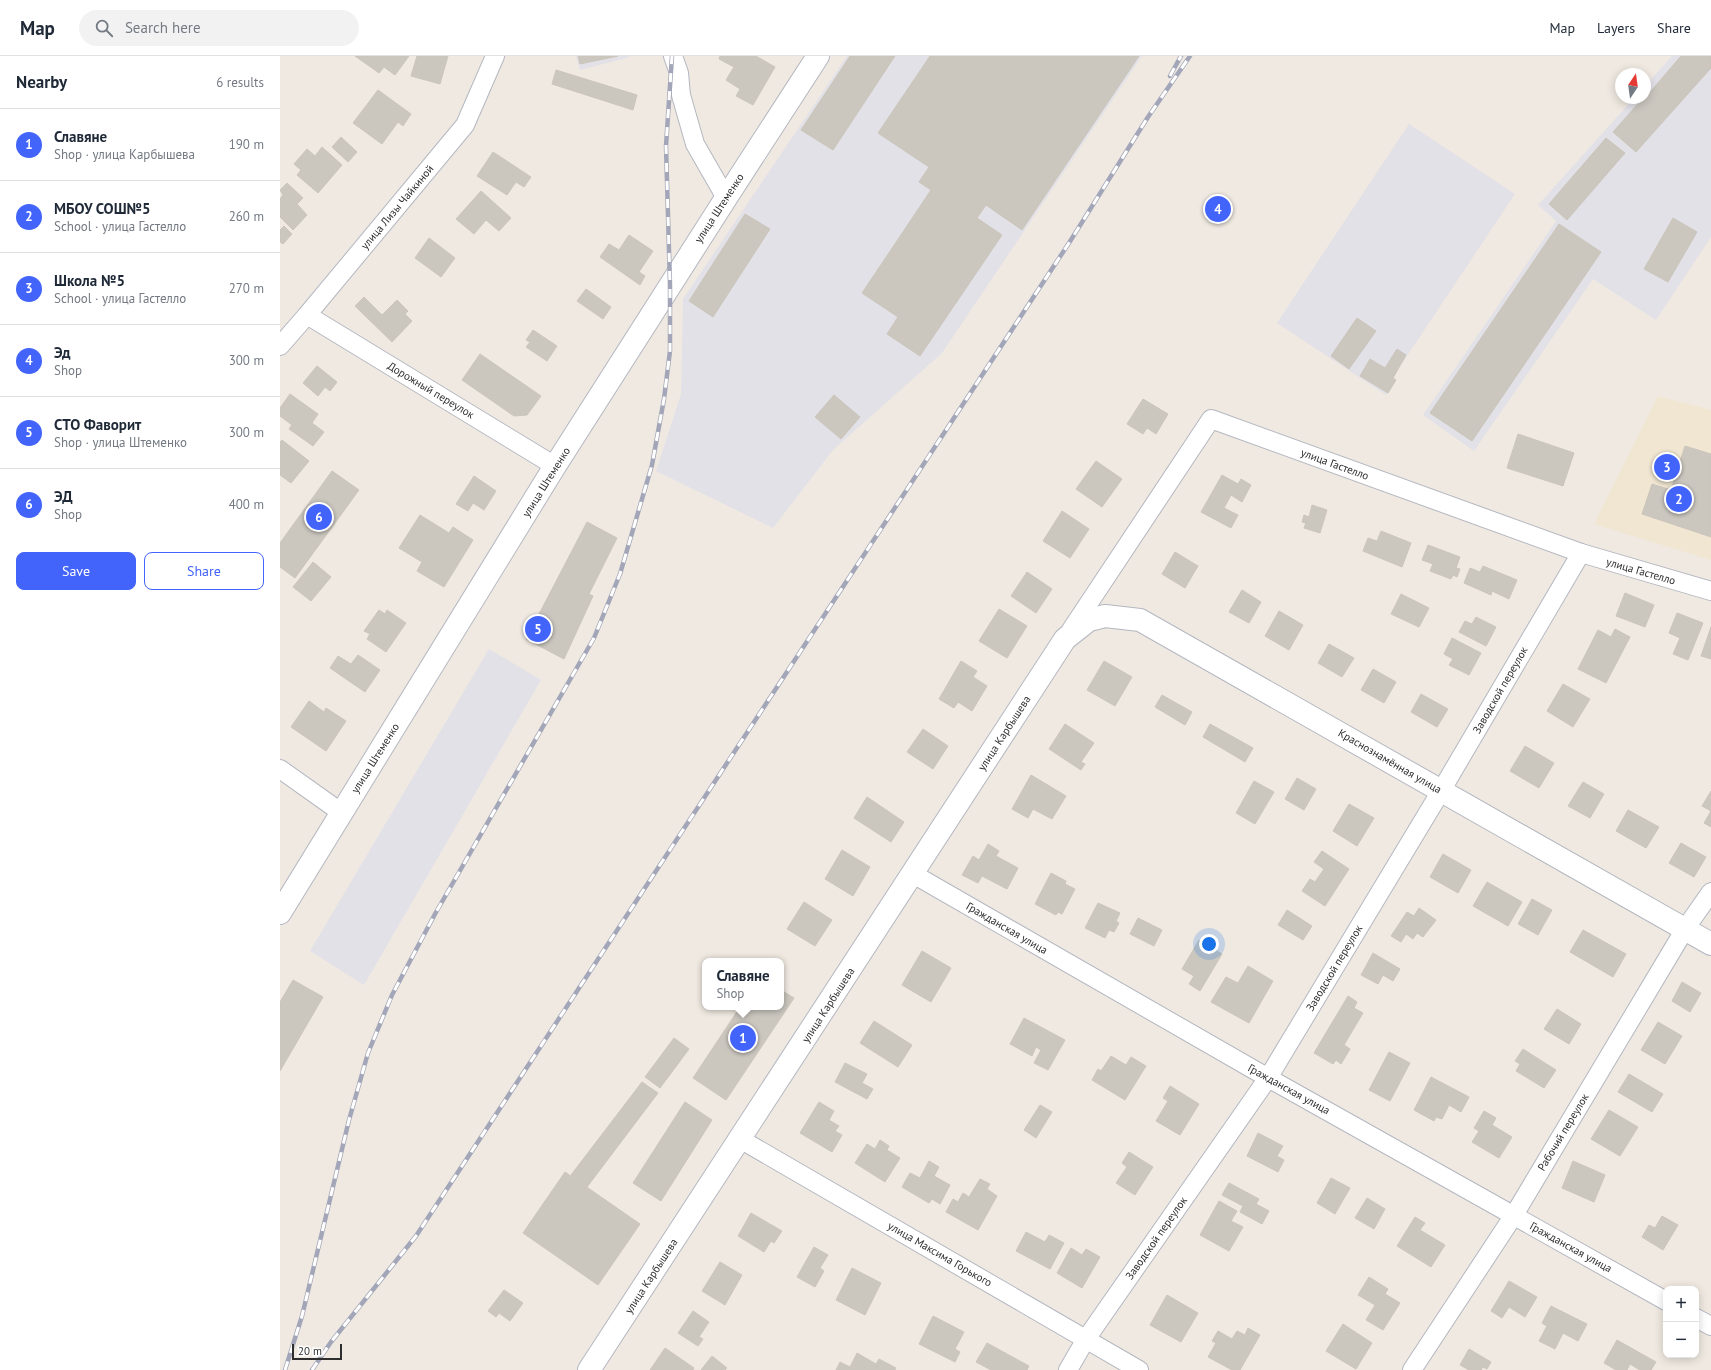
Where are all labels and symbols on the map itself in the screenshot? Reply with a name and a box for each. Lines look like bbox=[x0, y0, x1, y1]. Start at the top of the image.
north arrow bbox=[1615, 68, 1651, 104]
street label: улица Лизы Чайкиной bbox=[358, 162, 436, 252]
street label: улица Штеменко bbox=[691, 171, 747, 245]
pin: 4 bbox=[1205, 194, 1231, 224]
street label: Дорожный переулок bbox=[385, 359, 478, 422]
street label: улица Штеменко bbox=[519, 444, 573, 520]
street label: улица Гастелло bbox=[1299, 445, 1371, 483]
pin: 3 bbox=[1654, 452, 1680, 482]
pin: 2 bbox=[1666, 484, 1692, 514]
pin: 6 bbox=[306, 502, 332, 532]
street label: улица Гастелло bbox=[1605, 554, 1677, 588]
pin: 5 bbox=[525, 614, 551, 644]
street label: Заводской переулок bbox=[1469, 643, 1531, 736]
street label: улица Карбышева bbox=[974, 693, 1034, 773]
street label: улица Штеменко bbox=[348, 720, 402, 796]
street label: Краснознамённая улица bbox=[1336, 726, 1444, 796]
street label: Гражданская улица bbox=[964, 899, 1050, 957]
street label: Заводской переулок bbox=[1303, 922, 1366, 1014]
your location bbox=[1199, 934, 1219, 954]
street label: улица Карбышева bbox=[798, 965, 858, 1045]
pin: 1 bbox=[730, 1023, 756, 1053]
street label: Гражданская улица bbox=[1245, 1061, 1333, 1117]
street label: Рабочий переулок bbox=[1534, 1090, 1592, 1173]
street label: Заводской переулок bbox=[1122, 1193, 1190, 1282]
street label: улица Максима Горького bbox=[885, 1218, 995, 1290]
street label: Гражданская улица bbox=[1527, 1219, 1615, 1275]
street label: улица Карбышева bbox=[621, 1236, 681, 1316]
scale bar bbox=[292, 1342, 342, 1361]

